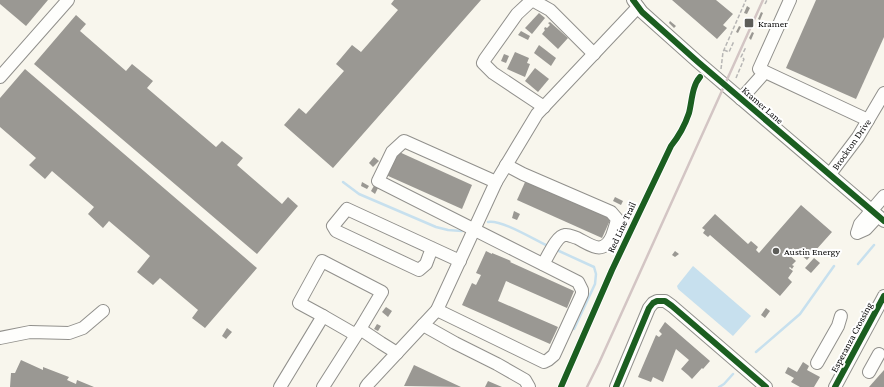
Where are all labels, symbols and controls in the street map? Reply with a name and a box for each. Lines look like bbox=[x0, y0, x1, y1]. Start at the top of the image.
marker: Kramer bbox=[743, 17, 755, 29]
place label: Kramer bbox=[758, 18, 788, 29]
street label: Kramer Lane bbox=[740, 85, 786, 127]
street label: Brockton Drive bbox=[830, 116, 873, 172]
street label: Red Line Trail bbox=[605, 200, 638, 254]
marker: Austin Energy bbox=[771, 246, 781, 256]
place label: Austin Energy bbox=[784, 246, 840, 257]
street label: Esperanza Crossing bbox=[828, 300, 875, 374]

